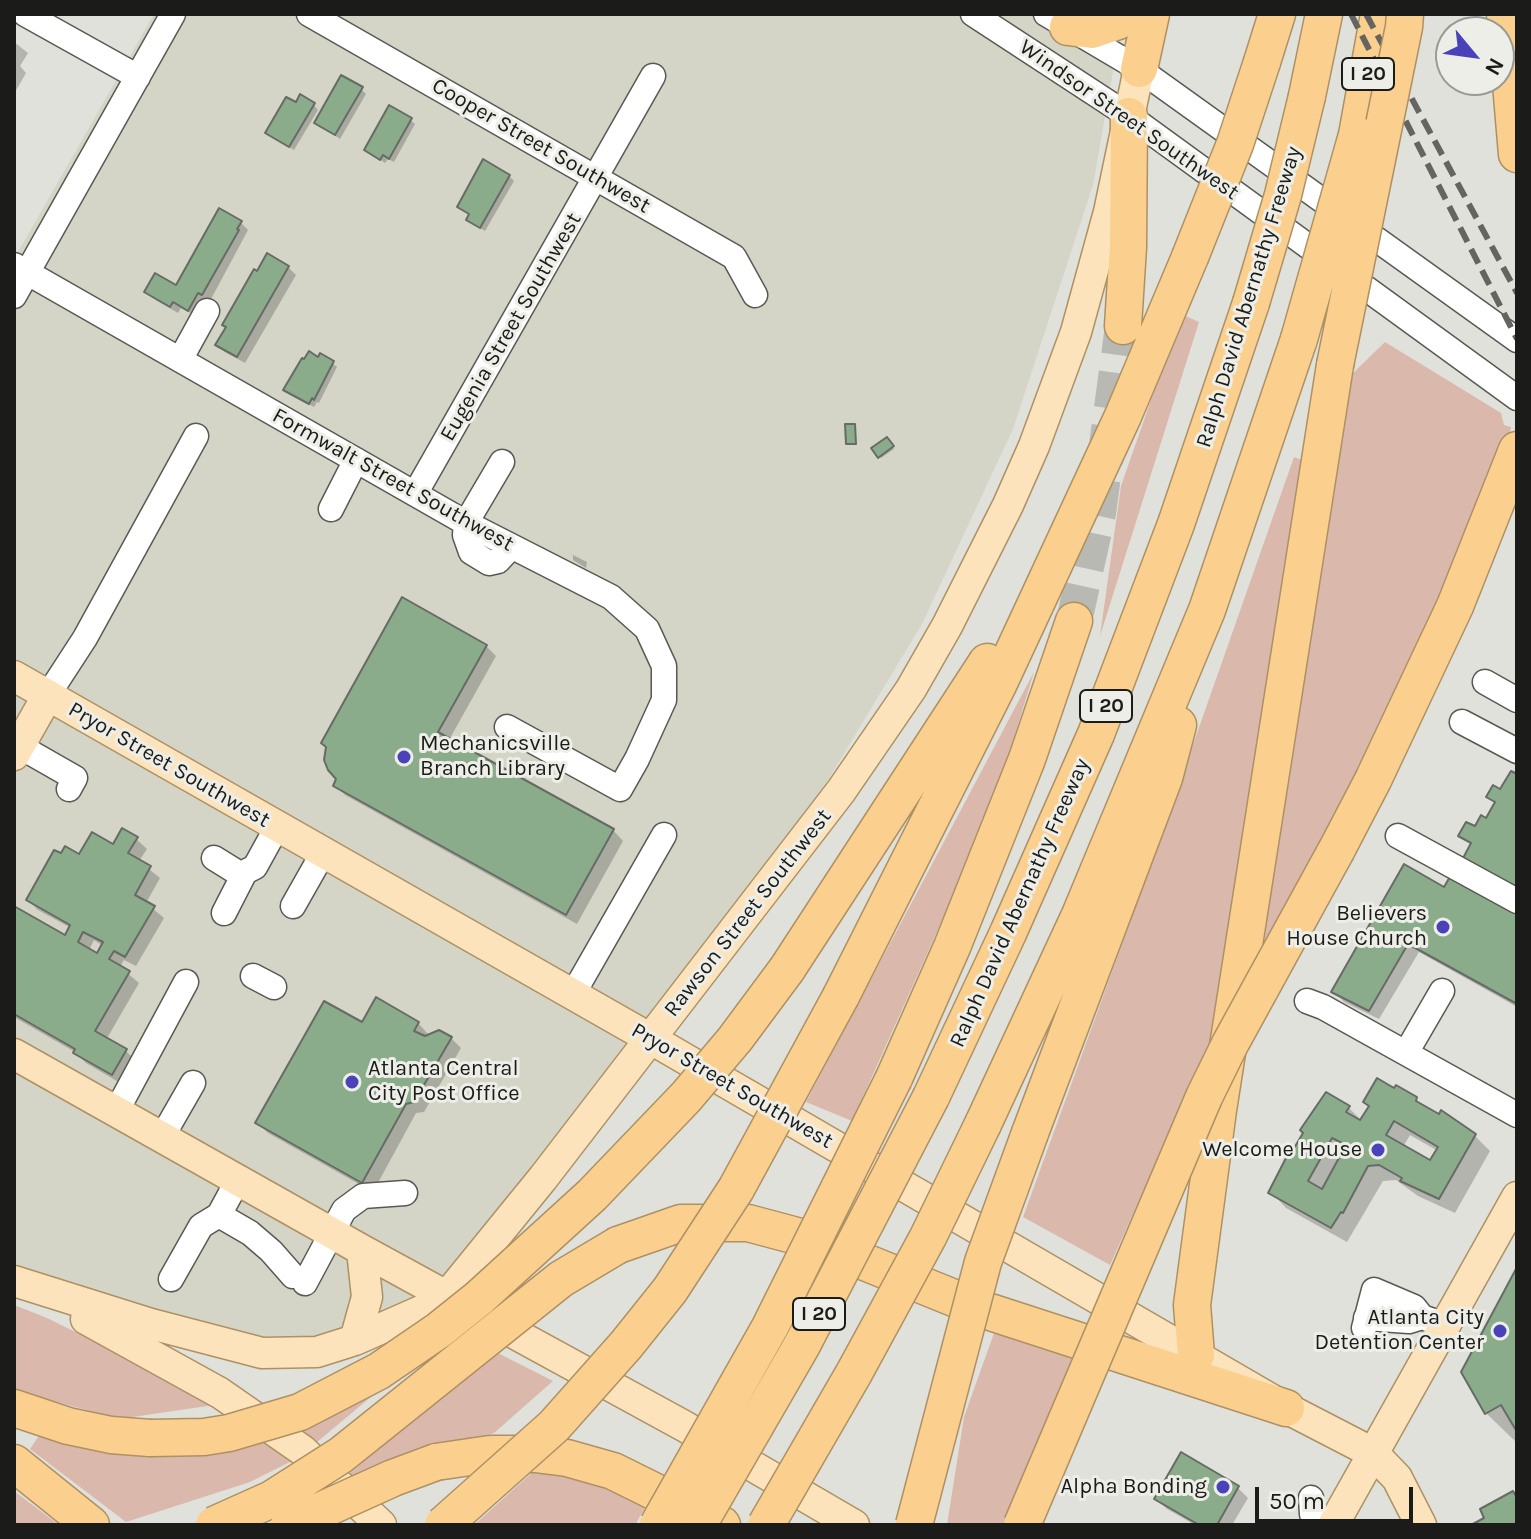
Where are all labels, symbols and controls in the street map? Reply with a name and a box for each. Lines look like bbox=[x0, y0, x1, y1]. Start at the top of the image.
north arrow bbox=[1435, 16, 1515, 96]
street label: Windsor Street Southwest bbox=[1014, 34, 1244, 206]
text: N bbox=[1479, 53, 1509, 80]
road number: I 20 bbox=[1342, 58, 1394, 90]
street label: Cooper Street Southwest bbox=[427, 73, 655, 219]
street label: Ralph David Abernathy Freeway bbox=[1191, 143, 1307, 451]
street label: Eugenia Street Southwest bbox=[435, 208, 587, 446]
street label: Formwalt Street Southwest bbox=[268, 403, 518, 557]
road number: I 20 bbox=[1080, 690, 1132, 722]
street label: Pryor Street Southwest bbox=[63, 696, 275, 834]
place label: Mechanicsville Branch Library bbox=[420, 731, 571, 782]
marker: Mechanicsville Branch Library bbox=[395, 748, 413, 766]
street label: Ralph David Abernathy Freeway bbox=[944, 755, 1096, 1051]
street label: Rawson Street Southwest bbox=[659, 804, 837, 1022]
place label: Believers House Church bbox=[1286, 901, 1427, 952]
marker: Believers House Church bbox=[1434, 918, 1452, 936]
street label: Pryor Street Southwest bbox=[626, 1017, 838, 1155]
place label: Atlanta Central City Post Office bbox=[368, 1056, 520, 1108]
marker: Atlanta Central City Post Office bbox=[343, 1073, 361, 1091]
place label: Welcome House bbox=[1202, 1137, 1362, 1163]
marker: Welcome House bbox=[1369, 1141, 1387, 1159]
road number: I 20 bbox=[793, 1298, 845, 1330]
place label: Atlanta City Detention Center bbox=[1314, 1305, 1484, 1356]
marker: Atlanta City Detention Center bbox=[1491, 1322, 1509, 1340]
scale bar bbox=[1259, 1471, 1417, 1521]
place label: Alpha Bonding bbox=[1060, 1474, 1207, 1500]
marker: Alpha Bonding bbox=[1214, 1478, 1232, 1496]
text: 50 m bbox=[1269, 1487, 1325, 1515]

